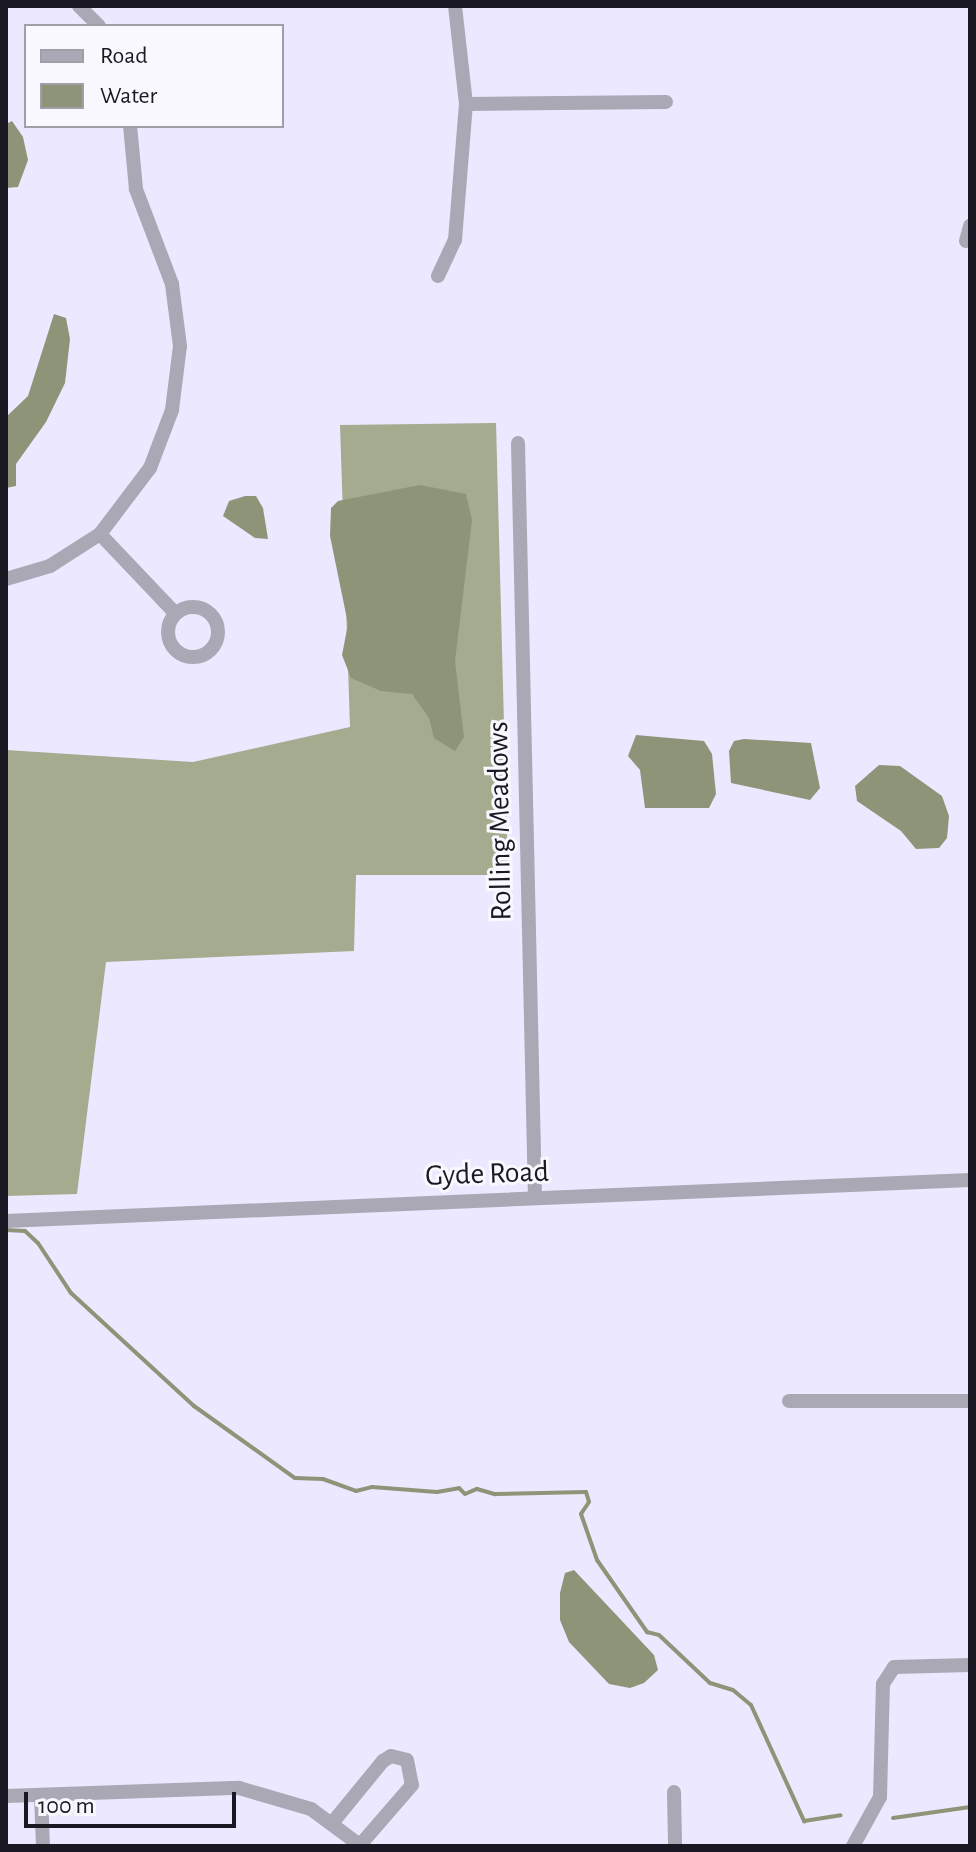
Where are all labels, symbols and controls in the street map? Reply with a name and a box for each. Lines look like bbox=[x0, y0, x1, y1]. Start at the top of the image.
legend bbox=[24, 24, 284, 128]
text: Road bbox=[100, 44, 148, 68]
text: Water bbox=[100, 84, 157, 108]
street label: Rolling Meadows bbox=[480, 721, 520, 921]
street label: Gyde Road bbox=[425, 1154, 549, 1194]
scale bar bbox=[28, 1776, 240, 1826]
text: 100 m bbox=[38, 1794, 95, 1818]

